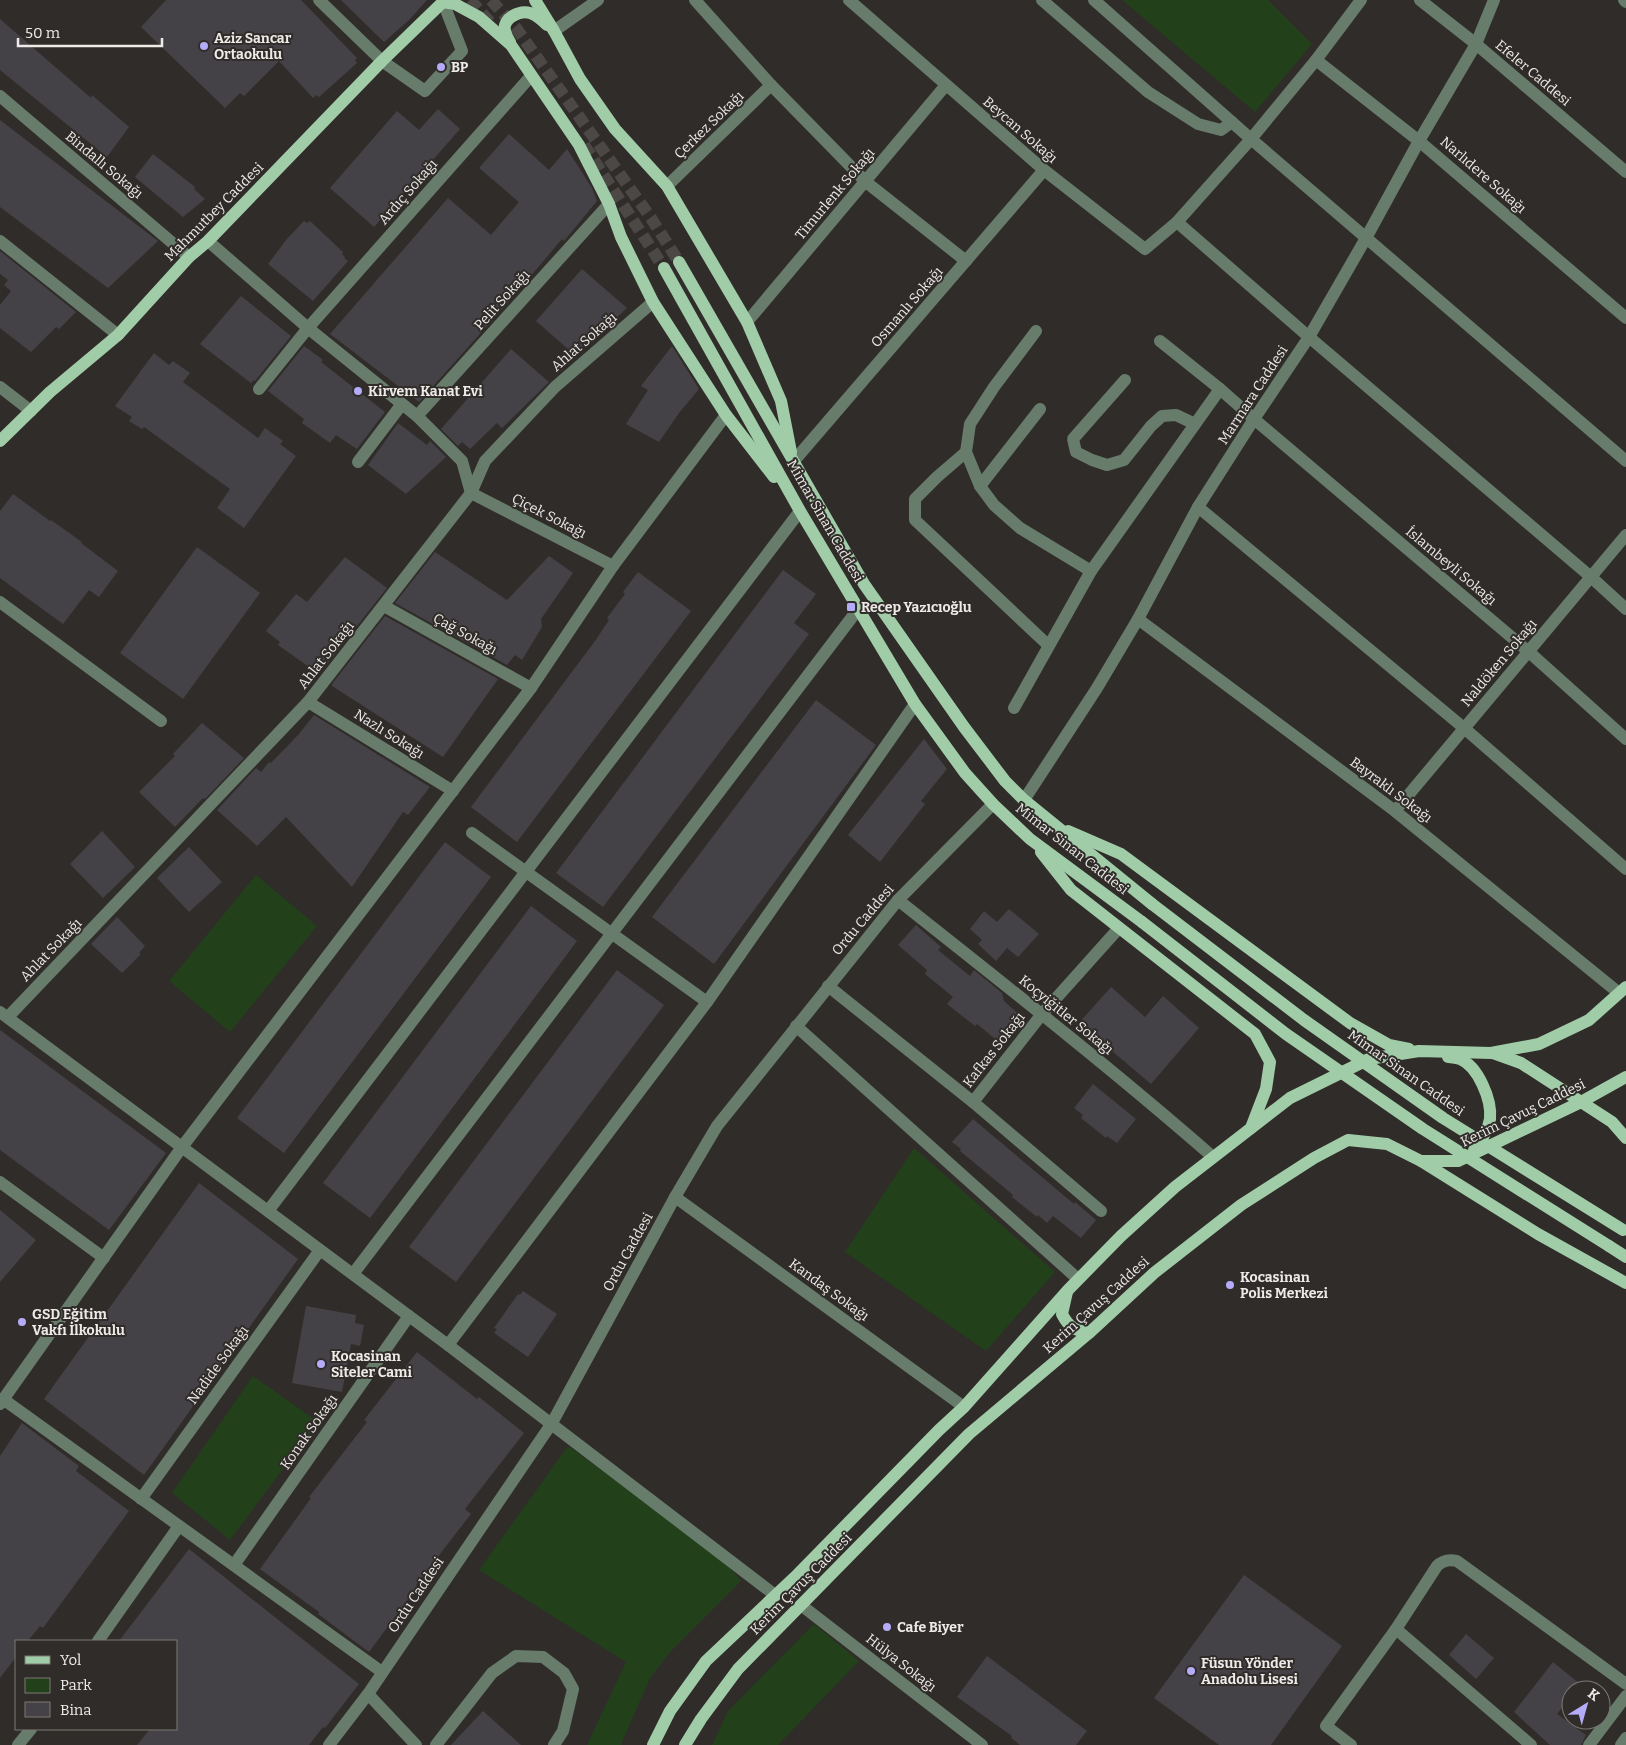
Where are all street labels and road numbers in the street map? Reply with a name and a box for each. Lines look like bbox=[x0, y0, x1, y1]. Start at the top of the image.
street label: Efeler Caddesi bbox=[1492, 37, 1574, 109]
street label: Çerkez Sokağı bbox=[671, 88, 747, 162]
street label: Beycan Sokağı bbox=[979, 93, 1061, 167]
street label: Bindallı Sokağı bbox=[62, 128, 146, 202]
street label: Narlıdere Sokağı bbox=[1437, 133, 1529, 217]
street label: Timurlenk Sokağı bbox=[792, 145, 878, 243]
street label: Ardıç Sokağı bbox=[375, 156, 441, 228]
street label: Mahmutbey Caddesi bbox=[161, 159, 267, 265]
street label: Osmanlı Sokağı bbox=[867, 263, 947, 351]
street label: Pelit Sokağı bbox=[471, 266, 533, 334]
street label: Ahlat Sokağı bbox=[548, 309, 620, 375]
street label: Marmara Caddesi bbox=[1215, 342, 1291, 448]
street label: Mimar Sinan Caddesi bbox=[783, 457, 867, 585]
street label: Çiçek Sokağı bbox=[509, 490, 589, 542]
street label: İslambeyli Sokağı bbox=[1402, 523, 1500, 609]
street label: Çağ Sokağı bbox=[430, 610, 500, 658]
street label: Naldöken Sokağı bbox=[1457, 616, 1541, 710]
street label: Ahlat Sokağı bbox=[294, 618, 358, 692]
street label: Nazlı Sokağı bbox=[351, 706, 427, 762]
street label: Bayraklı Sokağı bbox=[1346, 754, 1436, 826]
street label: Mimar Sinan Caddesi bbox=[1012, 800, 1132, 898]
street label: Ordu Caddesi bbox=[828, 881, 898, 959]
street label: Ahlat Sokağı bbox=[17, 915, 85, 985]
street label: Koçyiğitler Sokağı bbox=[1015, 972, 1117, 1058]
street label: Kafkas Sokağı bbox=[959, 1009, 1029, 1091]
street label: Mimar Sinan Caddesi bbox=[1344, 1026, 1468, 1120]
street label: Kerim Çavuş Caddesi bbox=[1458, 1075, 1588, 1151]
street label: Ordu Caddesi bbox=[599, 1210, 657, 1294]
street label: Kerim Çavuş Caddesi bbox=[1040, 1253, 1152, 1357]
street label: Kandaş Sokağı bbox=[786, 1255, 872, 1325]
street label: Nadide Sokağı bbox=[184, 1322, 252, 1408]
street label: Konak Sokağı bbox=[277, 1391, 341, 1473]
street label: Kerim Çavuş Caddesi bbox=[747, 1530, 855, 1638]
street label: Ordu Caddesi bbox=[385, 1554, 447, 1636]
street label: Hülya Sokağı bbox=[862, 1630, 940, 1696]

